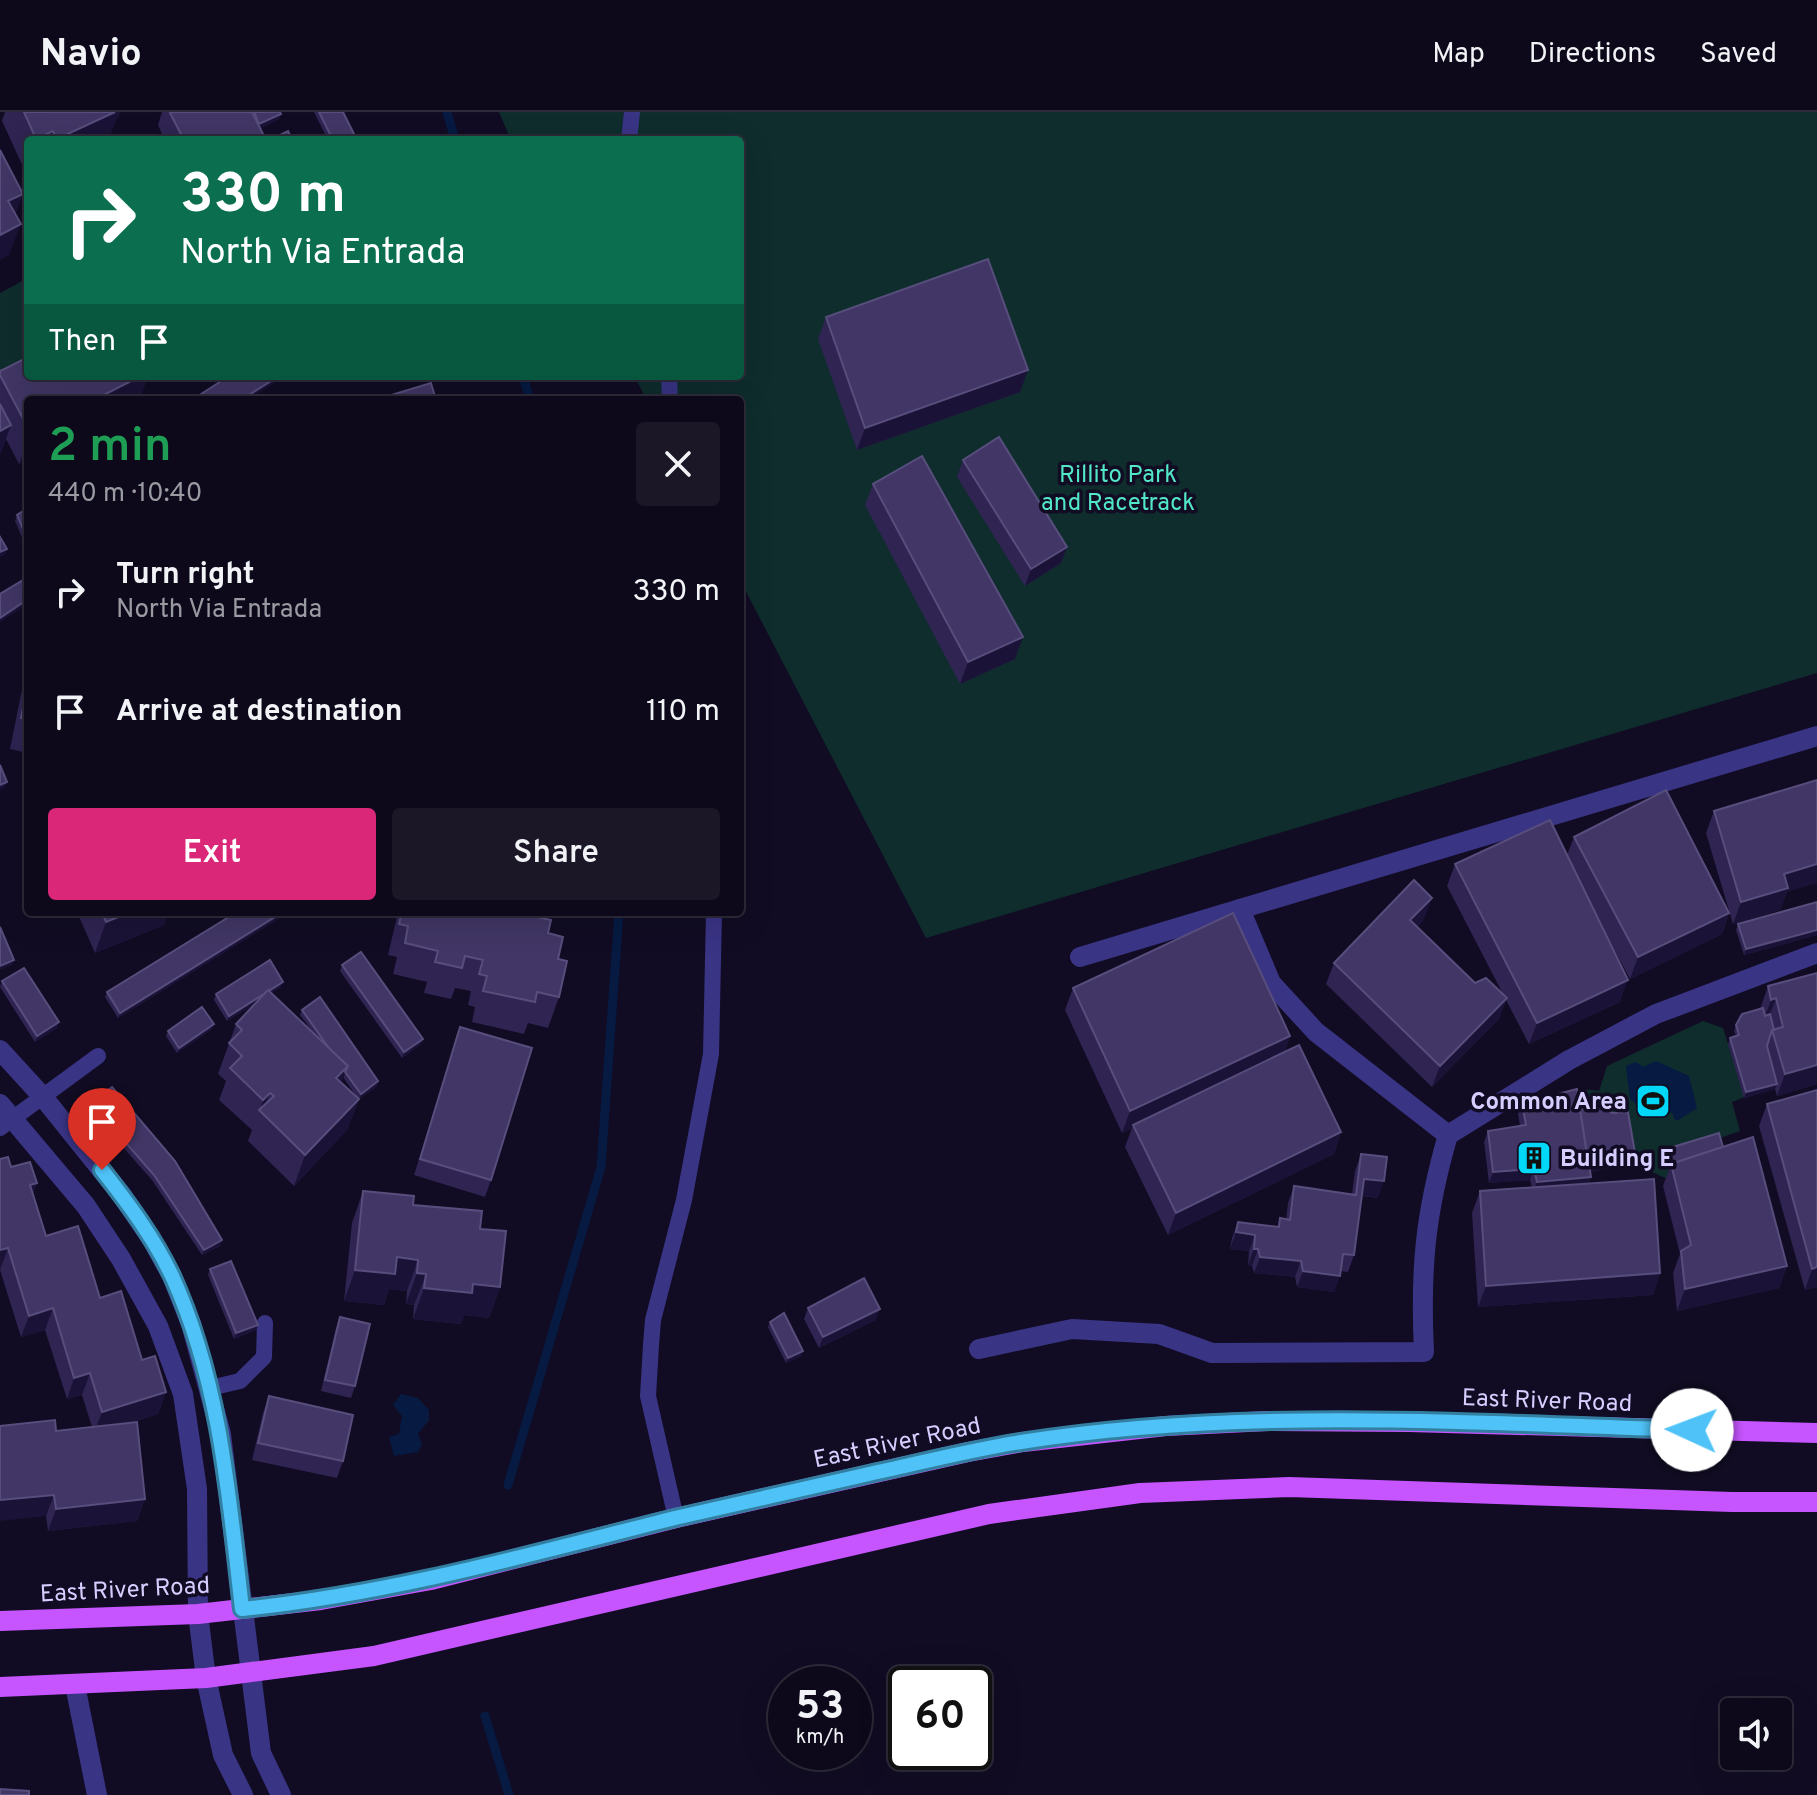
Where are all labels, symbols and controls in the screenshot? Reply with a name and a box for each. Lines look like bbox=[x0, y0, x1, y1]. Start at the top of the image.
text: Navio bbox=[40, 31, 142, 80]
text: Map bbox=[1432, 37, 1485, 73]
text: Directions bbox=[1529, 37, 1656, 73]
text: Saved bbox=[1700, 37, 1777, 73]
text: 330 m bbox=[180, 162, 346, 232]
icon: right bbox=[48, 168, 152, 272]
text: North Via Entrada bbox=[180, 231, 465, 277]
icon: arrive bbox=[132, 320, 176, 364]
text: Then bbox=[48, 324, 116, 361]
text: 2 min bbox=[48, 418, 172, 478]
button: close bbox=[636, 422, 720, 506]
park label: Rillito Park and Racetrack bbox=[1041, 461, 1195, 519]
text: 440 m · 10:40 bbox=[48, 478, 202, 511]
text: Turn right bbox=[116, 557, 254, 594]
icon: right bbox=[48, 570, 92, 614]
text: 330 m bbox=[632, 574, 720, 611]
text: North Via Entrada bbox=[116, 594, 322, 627]
icon: arrive bbox=[48, 690, 92, 734]
text: Arrive at destination bbox=[116, 694, 402, 731]
text: 110 m bbox=[646, 694, 720, 731]
button: Exit bbox=[48, 808, 376, 900]
button: Share bbox=[392, 808, 720, 900]
sports icon: Common Area bbox=[1634, 1082, 1672, 1120]
pin bbox=[68, 1088, 136, 1170]
place label: Common Area bbox=[1470, 1088, 1627, 1118]
icon: arrive bbox=[80, 1100, 124, 1144]
building icon: Building E bbox=[1515, 1139, 1553, 1177]
place label: Building E bbox=[1560, 1145, 1674, 1175]
street label: East River Road bbox=[1461, 1384, 1633, 1420]
position arrow bbox=[1650, 1388, 1734, 1472]
street label: East River Road bbox=[811, 1412, 984, 1476]
street label: East River Road bbox=[39, 1572, 211, 1610]
speed limit sign: 60 bbox=[888, 1666, 992, 1770]
text: 53 bbox=[796, 1683, 844, 1733]
map controls bbox=[1720, 1698, 1792, 1770]
button: sound bbox=[1720, 1698, 1792, 1770]
text: km/h bbox=[796, 1725, 844, 1751]

